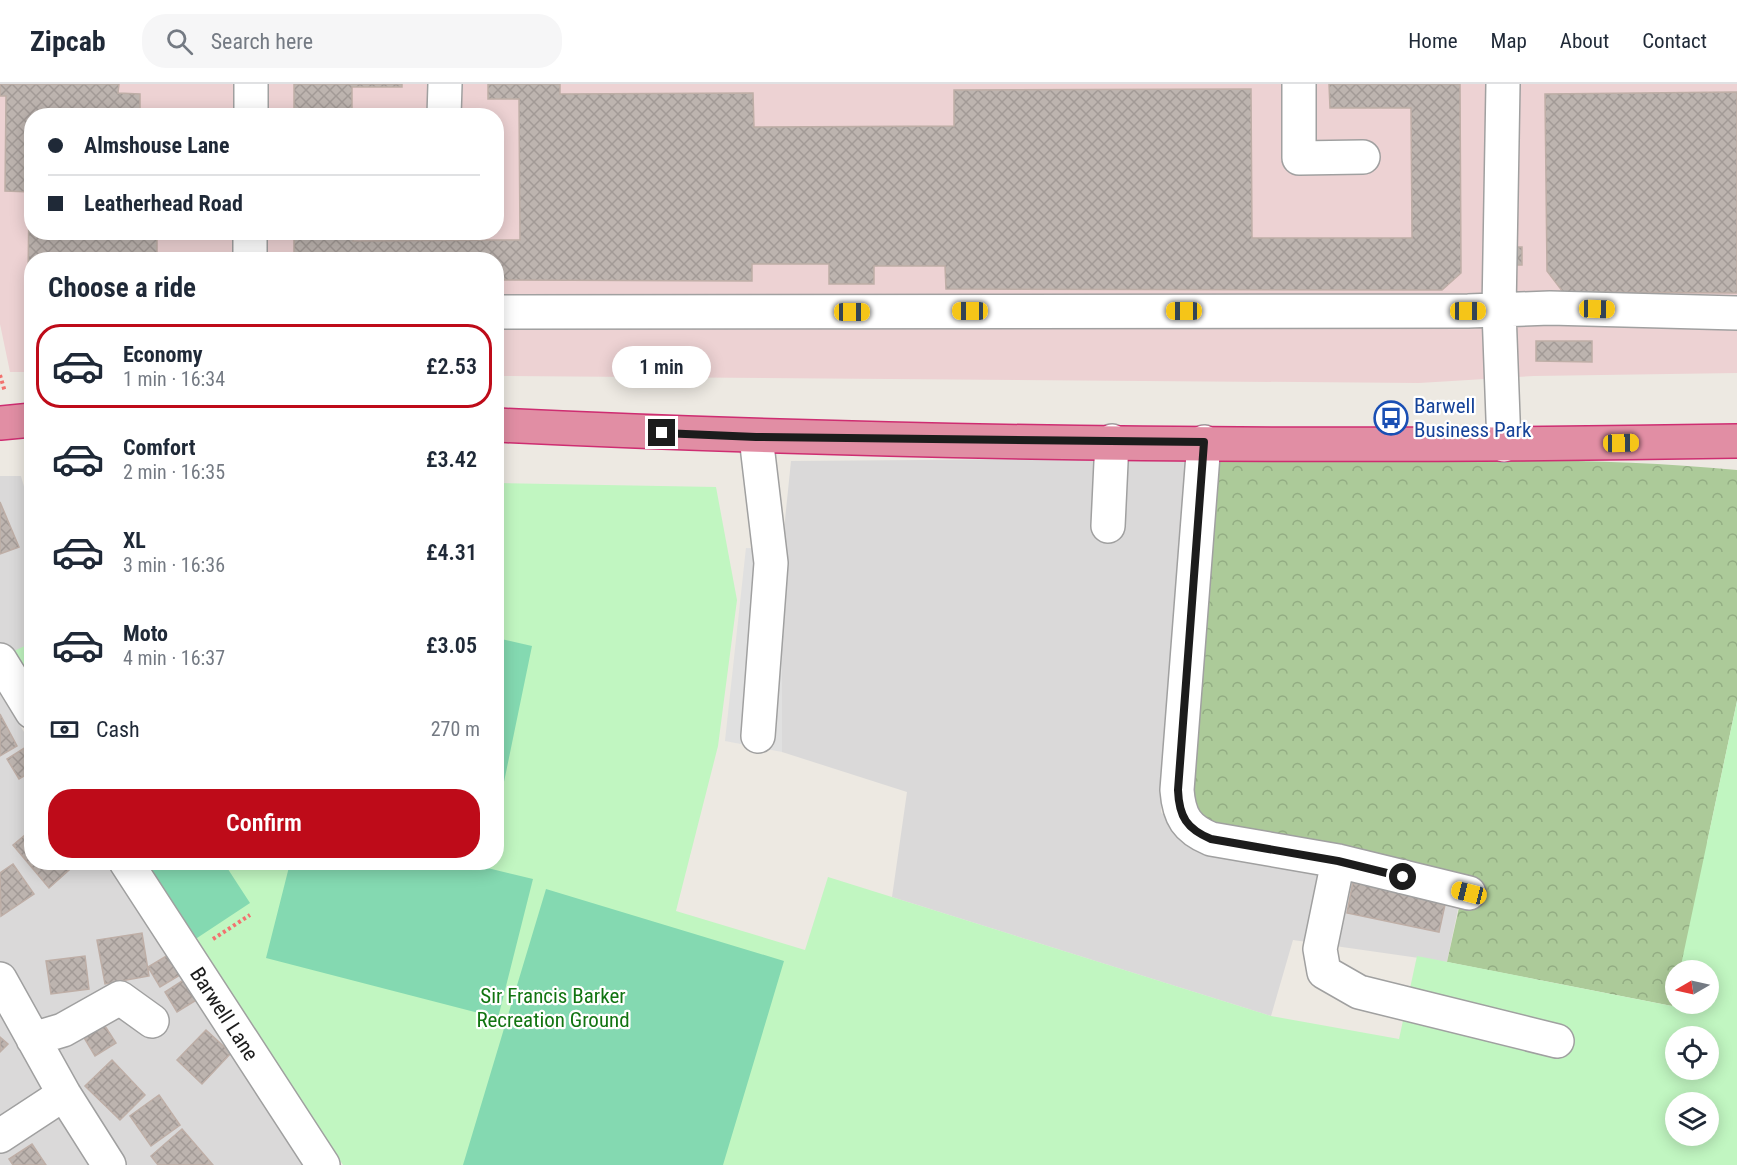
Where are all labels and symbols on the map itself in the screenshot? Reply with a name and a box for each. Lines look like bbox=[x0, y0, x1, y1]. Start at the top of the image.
car bbox=[1579, 300, 1615, 318]
car bbox=[952, 302, 988, 320]
car bbox=[1166, 302, 1202, 320]
car bbox=[1450, 302, 1486, 320]
car bbox=[834, 303, 870, 321]
callout: 1 min bbox=[612, 346, 712, 388]
place label: Barwell Business Park bbox=[1414, 394, 1532, 442]
bus stop icon: Barwell Business Park bbox=[1373, 400, 1409, 436]
route end bbox=[648, 419, 675, 446]
car bbox=[1603, 434, 1639, 452]
route start bbox=[1389, 863, 1416, 890]
car bbox=[1449, 880, 1489, 906]
north arrow bbox=[1665, 960, 1719, 1014]
street label: Barwell Lane bbox=[185, 963, 263, 1065]
park label: Sir Francis Barker Recreation Ground bbox=[476, 984, 630, 1032]

